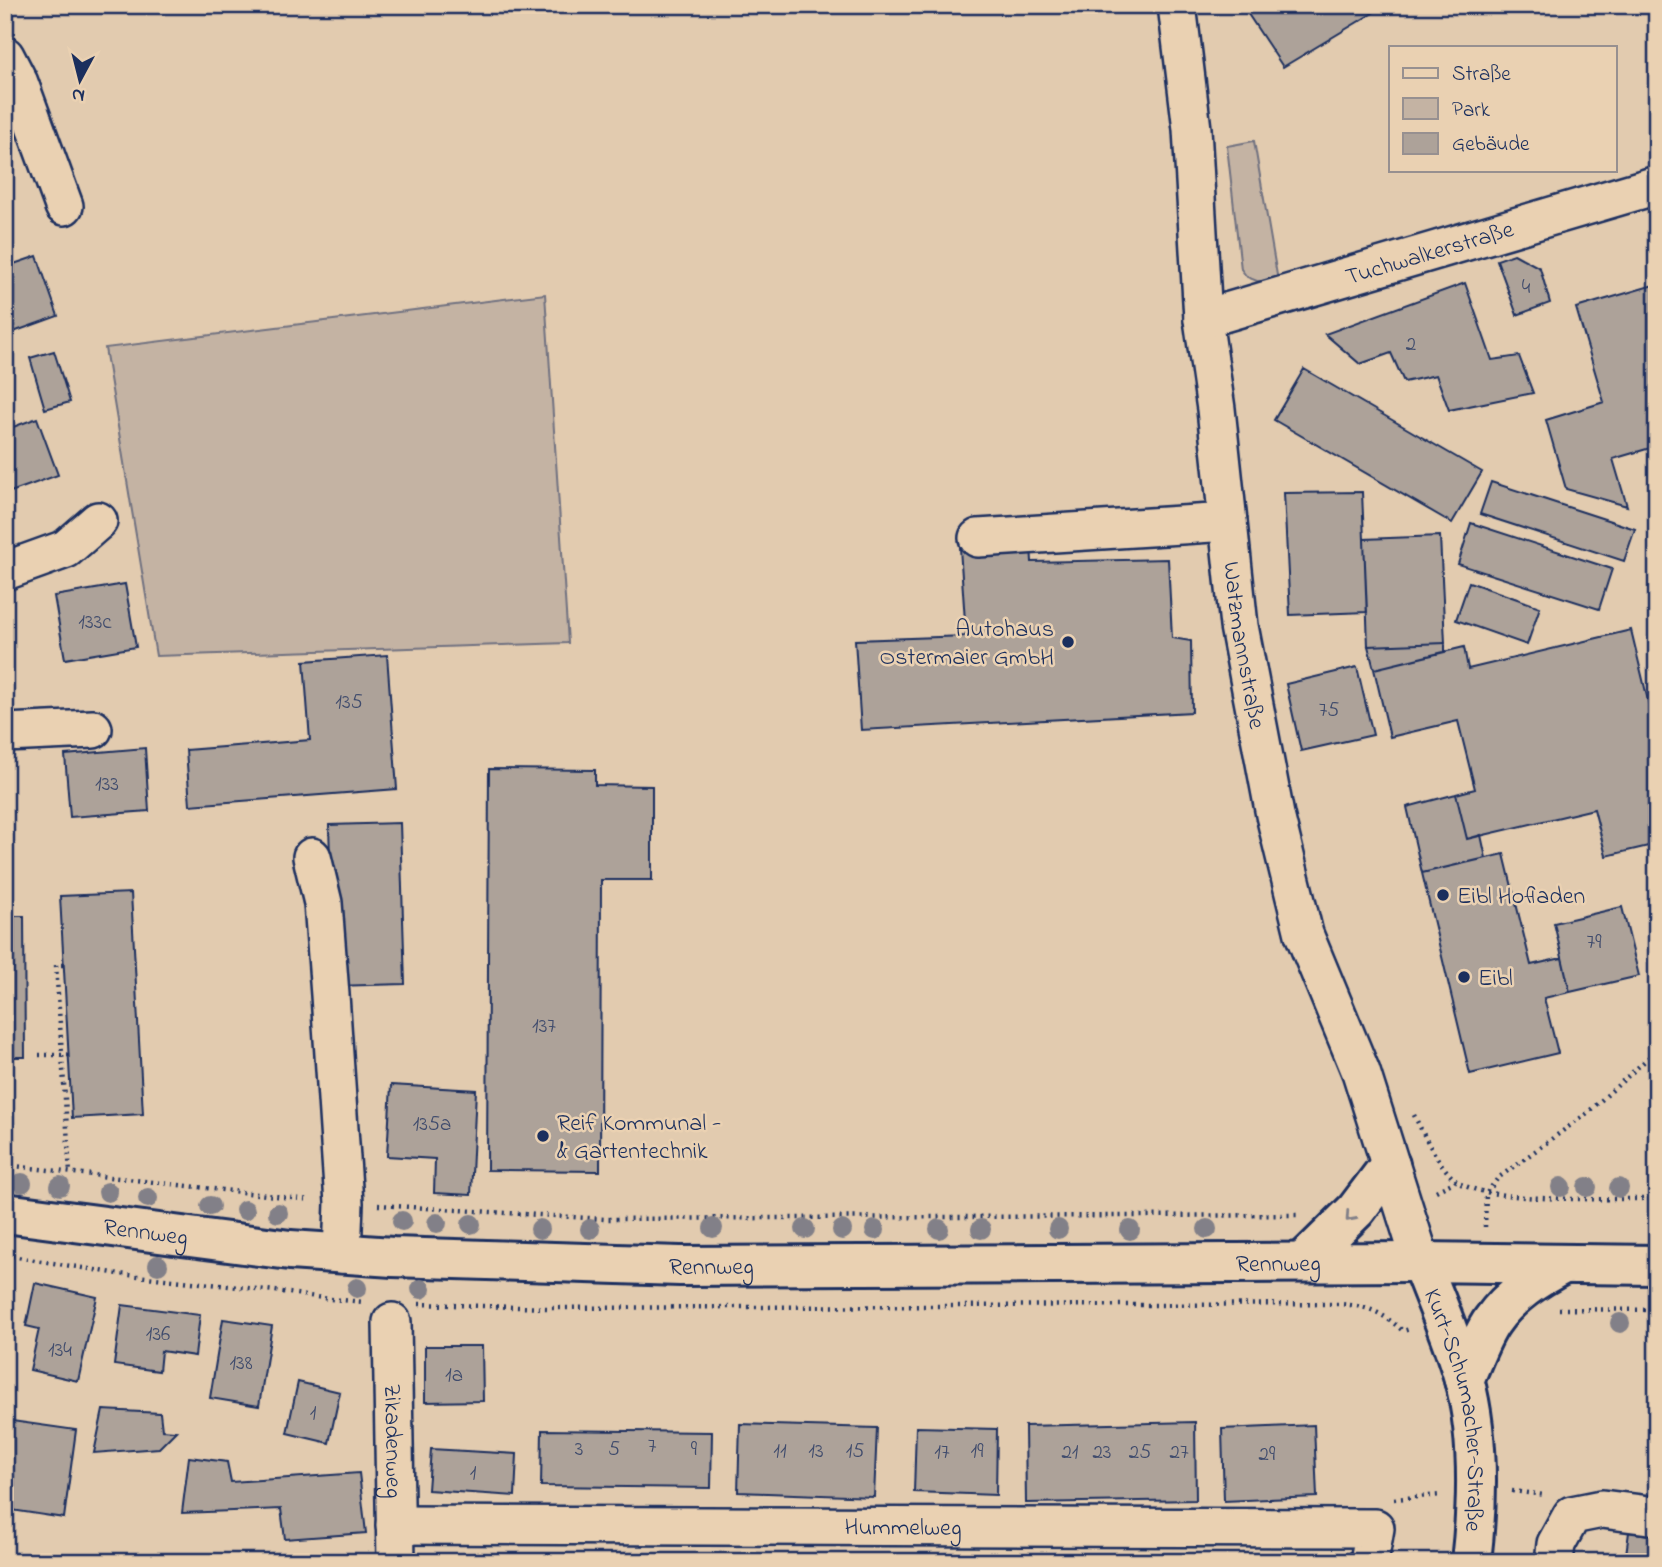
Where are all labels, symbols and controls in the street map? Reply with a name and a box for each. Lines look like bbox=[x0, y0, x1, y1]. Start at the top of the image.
north arrow bbox=[46, 46, 116, 116]
legend bbox=[1389, 46, 1616, 172]
text: Straße bbox=[1452, 60, 1511, 90]
text: N bbox=[70, 80, 86, 109]
text: Park bbox=[1452, 96, 1491, 126]
text: Gebäude bbox=[1452, 130, 1530, 160]
street label: Tuchwalkerstraße bbox=[1342, 213, 1518, 296]
house number: 4 bbox=[1522, 273, 1531, 303]
house number: 2 bbox=[1406, 330, 1416, 360]
street label: Watzmannstraße bbox=[1212, 560, 1273, 732]
house number: 133c bbox=[78, 608, 112, 638]
place label: Autohaus Ostermaier GmbH bbox=[879, 613, 1054, 676]
marker: Autohaus Ostermaier GmbH bbox=[1060, 634, 1076, 650]
house number: 135 bbox=[335, 688, 363, 718]
house number: 75 bbox=[1319, 696, 1339, 726]
house number: 133 bbox=[95, 770, 119, 800]
place label: Eibl Hofladen bbox=[1457, 880, 1585, 915]
marker: Eibl Hofladen bbox=[1435, 887, 1451, 903]
house number: 79 bbox=[1587, 928, 1602, 958]
place label: Eibl bbox=[1478, 962, 1513, 997]
marker: Eibl bbox=[1456, 969, 1472, 985]
house number: 137 bbox=[532, 1012, 556, 1042]
place label: Reif Kommunal - & Gartentechnik bbox=[557, 1107, 721, 1170]
house number: 135a bbox=[413, 1110, 451, 1140]
marker: Reif Kommunal - & Gartentechnik bbox=[535, 1128, 551, 1144]
one-way arrow bbox=[1346, 1209, 1358, 1222]
street label: Rennweg bbox=[101, 1211, 190, 1257]
street label: Rennweg bbox=[1236, 1248, 1321, 1283]
street label: Rennweg bbox=[668, 1251, 754, 1286]
street label: Kurt-Schumacher-Straße bbox=[1413, 1284, 1491, 1533]
house number: 136 bbox=[146, 1320, 170, 1350]
house number: 134 bbox=[48, 1336, 72, 1366]
house number: 138 bbox=[229, 1349, 253, 1379]
house number: 1a bbox=[445, 1361, 463, 1391]
street label: Zikadenweg bbox=[373, 1383, 410, 1499]
house number: 1 bbox=[310, 1399, 317, 1429]
house number: 7 bbox=[648, 1432, 657, 1462]
house number: 3 bbox=[575, 1435, 583, 1465]
house number: 5 bbox=[608, 1435, 620, 1465]
house number: 9 bbox=[691, 1435, 698, 1465]
house number: 11 bbox=[773, 1437, 787, 1467]
house number: 13 bbox=[808, 1437, 824, 1467]
house number: 15 bbox=[846, 1437, 864, 1467]
house number: 19 bbox=[971, 1437, 984, 1467]
house number: 17 bbox=[934, 1438, 950, 1468]
house number: 21 bbox=[1061, 1438, 1079, 1468]
house number: 23 bbox=[1092, 1438, 1112, 1468]
house number: 25 bbox=[1129, 1438, 1151, 1468]
house number: 27 bbox=[1169, 1438, 1189, 1468]
house number: 29 bbox=[1259, 1440, 1276, 1470]
house number: 1 bbox=[470, 1459, 477, 1489]
street label: Hummelweg bbox=[844, 1511, 962, 1547]

